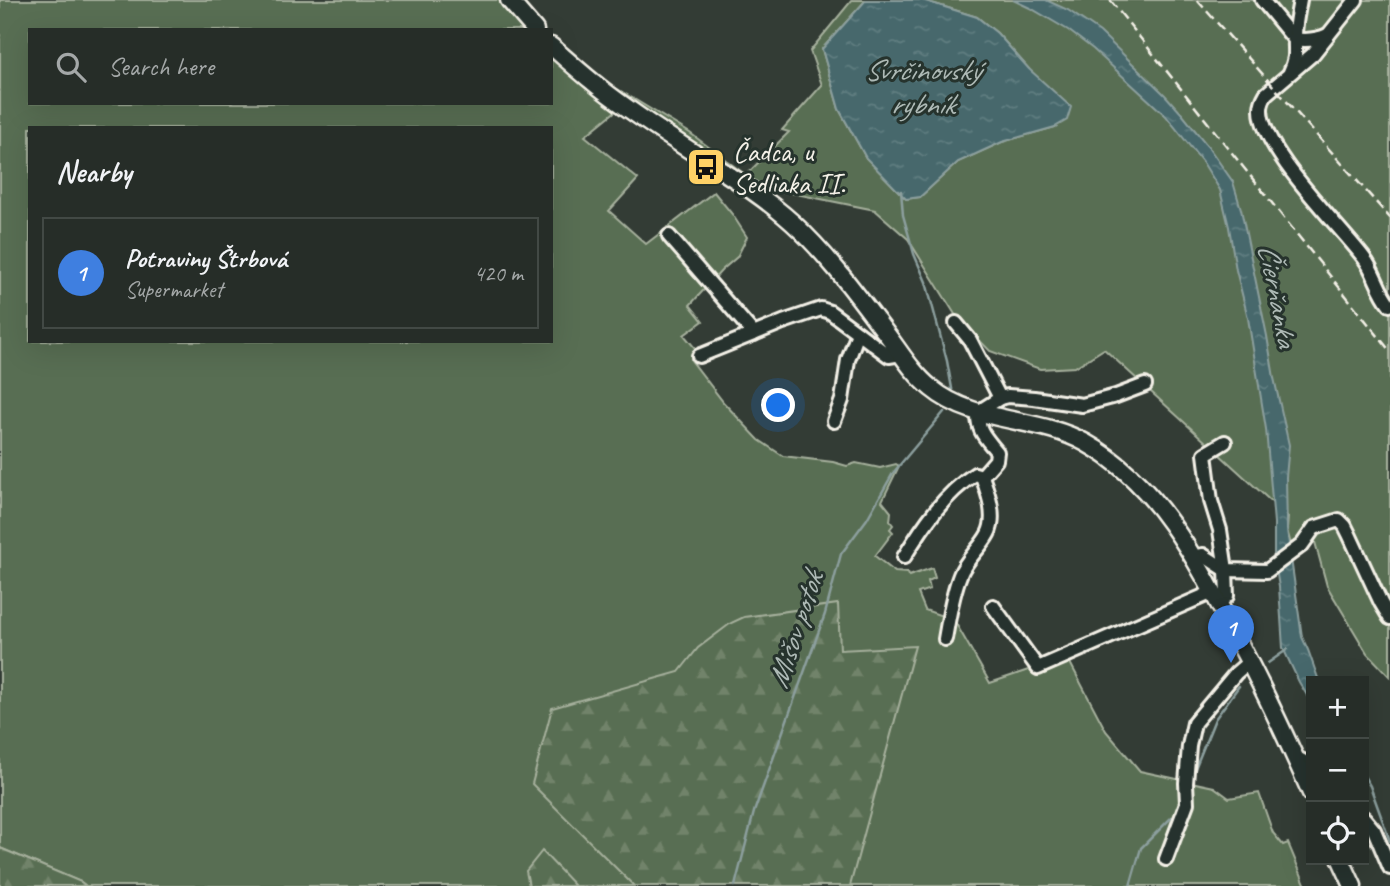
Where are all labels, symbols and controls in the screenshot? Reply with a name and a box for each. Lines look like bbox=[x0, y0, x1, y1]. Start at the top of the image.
search box bbox=[28, 28, 553, 105]
icon: search bbox=[52, 48, 90, 86]
text: Search here bbox=[108, 50, 214, 83]
water label: Svrčinovský rybník bbox=[864, 51, 988, 123]
place label: Čadca, u Sedliaka II. bbox=[733, 134, 846, 201]
bus stop icon: Čadca, u Sedliaka II. bbox=[685, 146, 727, 188]
text: Nearby bbox=[56, 153, 132, 191]
water label: Čierňanka bbox=[1249, 240, 1307, 352]
text: Potraviny Štrbová bbox=[125, 242, 287, 275]
text: 1 bbox=[76, 259, 86, 288]
text: 420 m bbox=[474, 259, 523, 288]
text: Supermarket bbox=[125, 275, 223, 304]
your location bbox=[761, 388, 795, 422]
water label: Mišov potok bbox=[759, 563, 833, 692]
pin: 1 bbox=[1208, 605, 1254, 663]
map controls bbox=[1306, 676, 1369, 865]
button: + bbox=[1306, 676, 1369, 739]
button: − bbox=[1306, 739, 1369, 802]
button: locate bbox=[1306, 802, 1369, 865]

